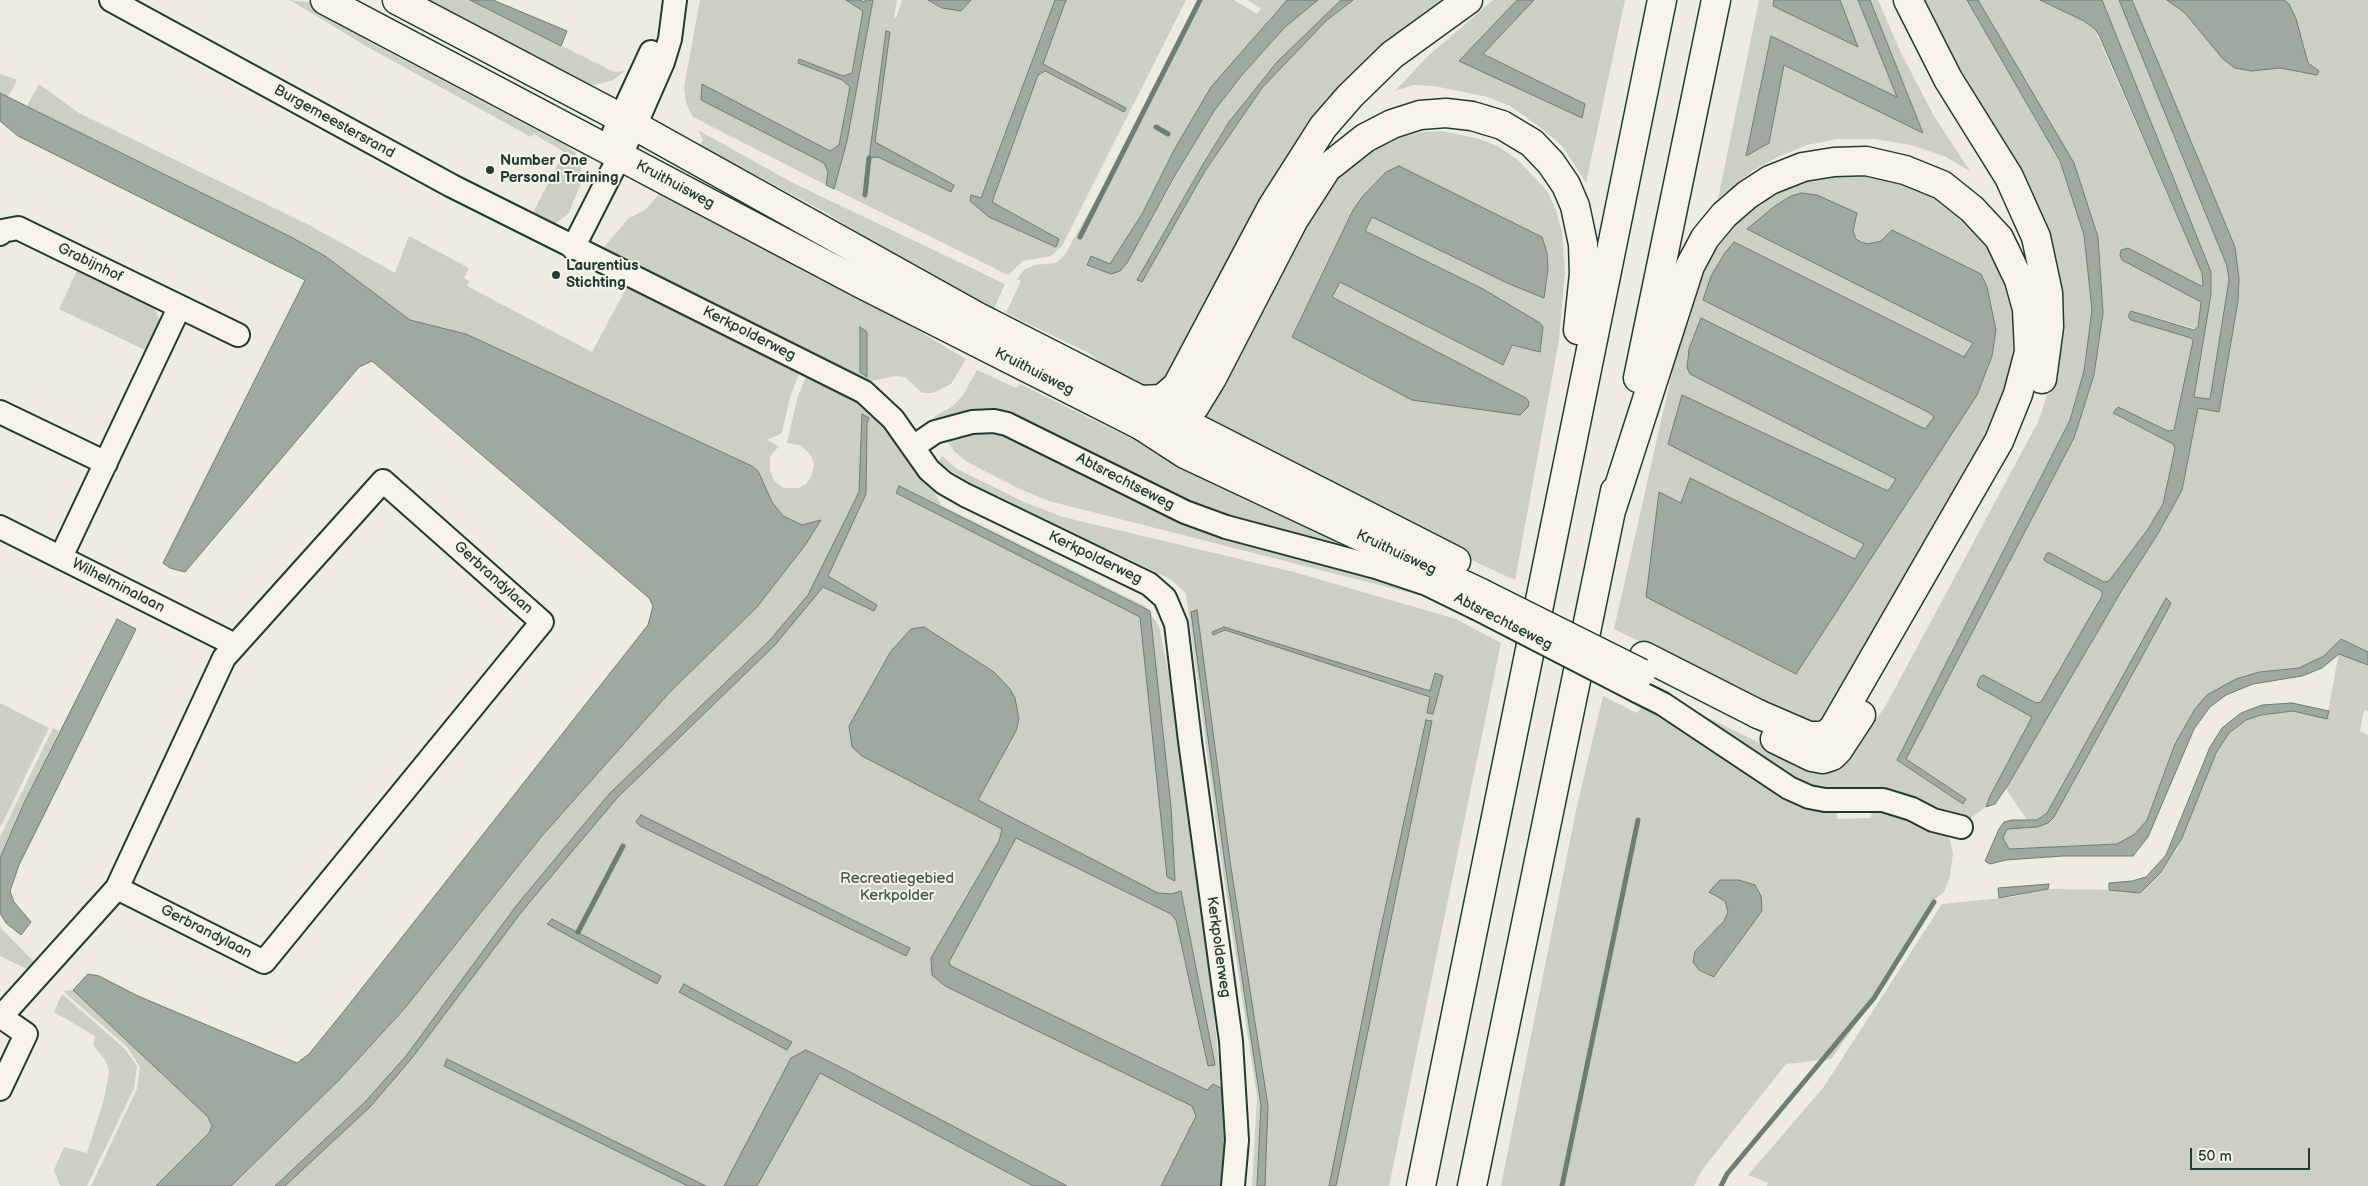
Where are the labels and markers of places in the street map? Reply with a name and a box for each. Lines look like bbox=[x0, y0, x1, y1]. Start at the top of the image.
place label: Number One Personal Training bbox=[500, 152, 618, 187]
marker: Number One Personal Training bbox=[484, 164, 496, 176]
place label: Laurentius Stichting bbox=[566, 257, 639, 292]
marker: Laurentius Stichting bbox=[550, 269, 562, 281]

